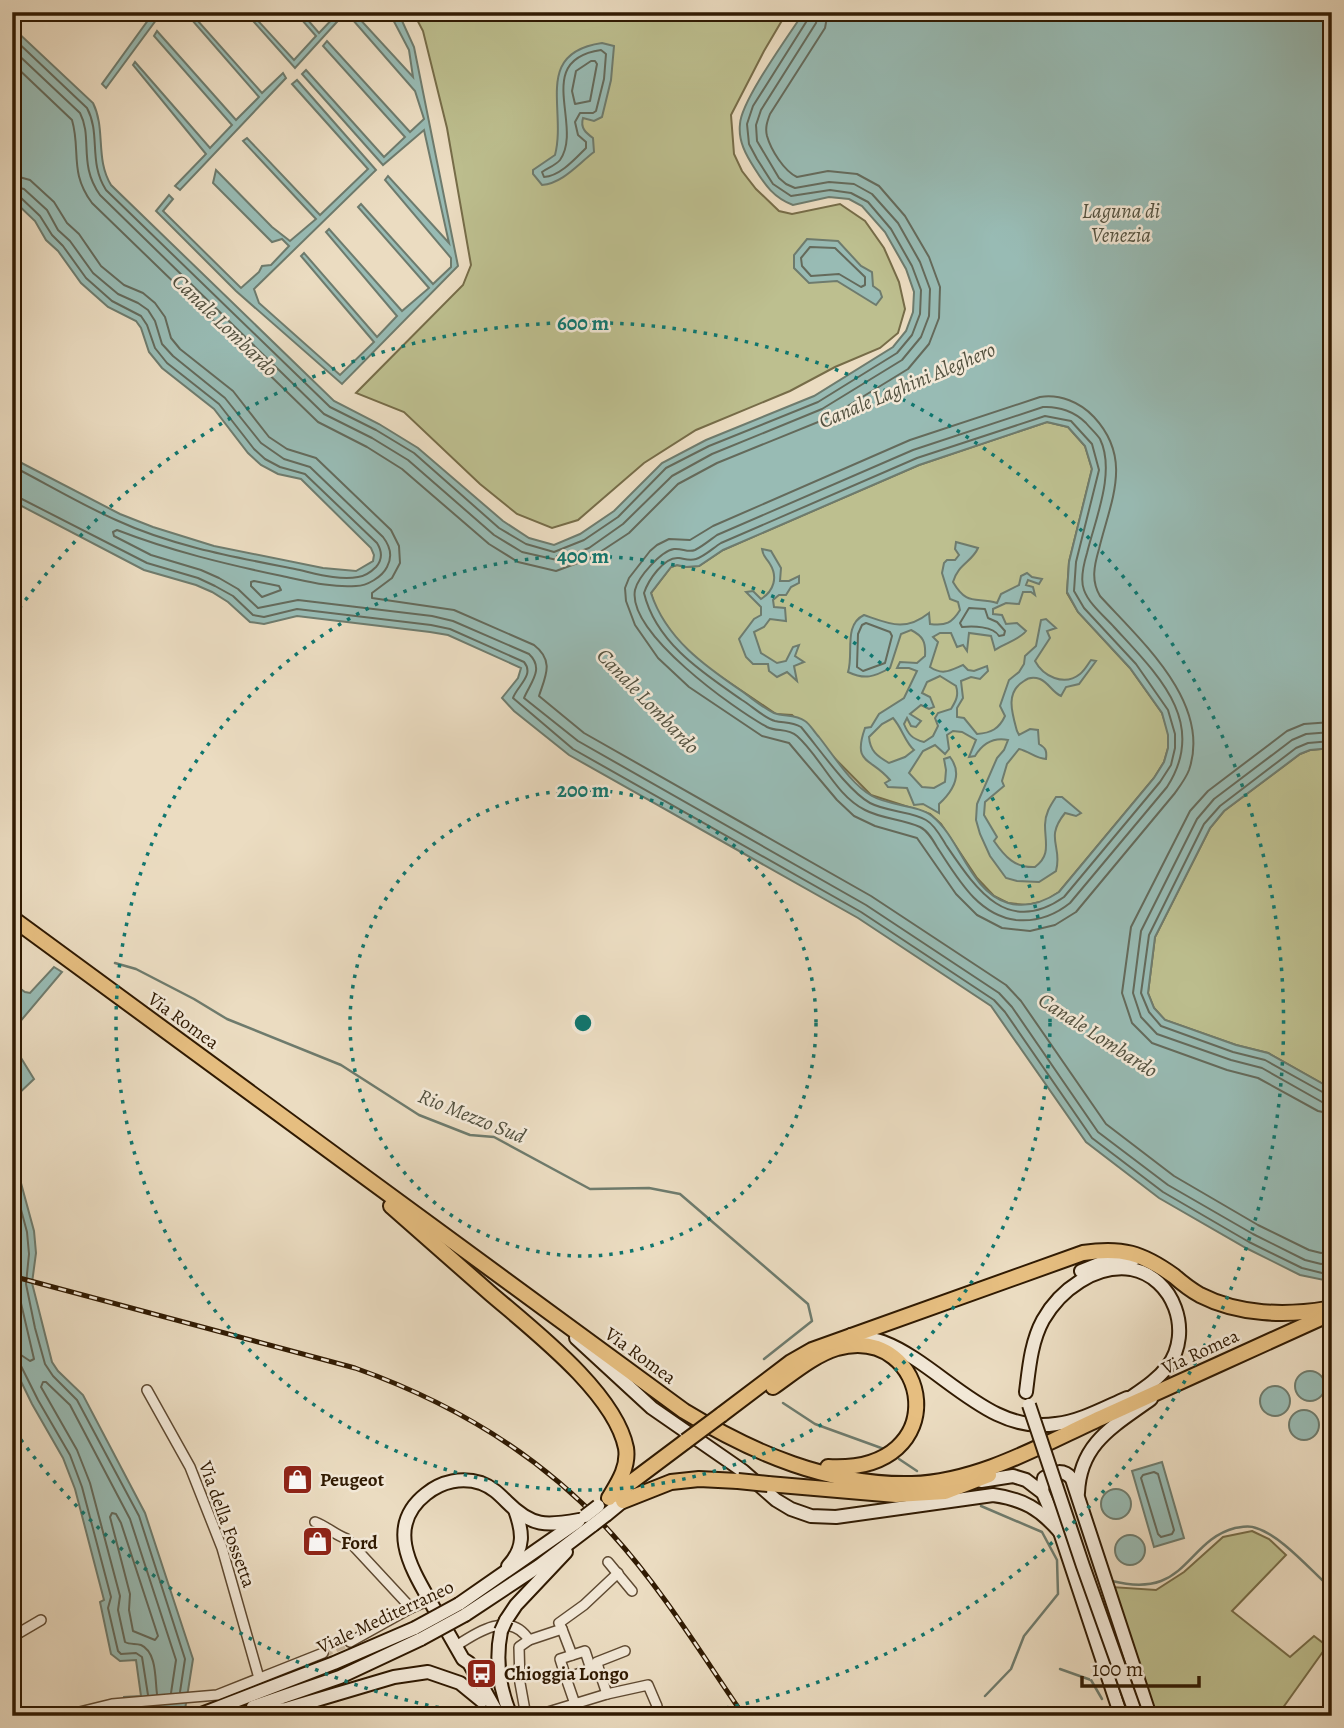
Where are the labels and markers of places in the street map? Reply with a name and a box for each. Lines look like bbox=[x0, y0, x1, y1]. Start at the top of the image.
centre of rings bbox=[571, 1011, 595, 1035]
shop icon: Peugeot bbox=[280, 1462, 314, 1496]
place label: Peugeot bbox=[320, 1467, 385, 1493]
shop icon: Ford bbox=[301, 1525, 335, 1559]
place label: Ford bbox=[341, 1530, 379, 1556]
bus stop icon: Chioggia Longo bbox=[464, 1656, 498, 1690]
place label: Chioggia Longo bbox=[504, 1661, 629, 1687]

